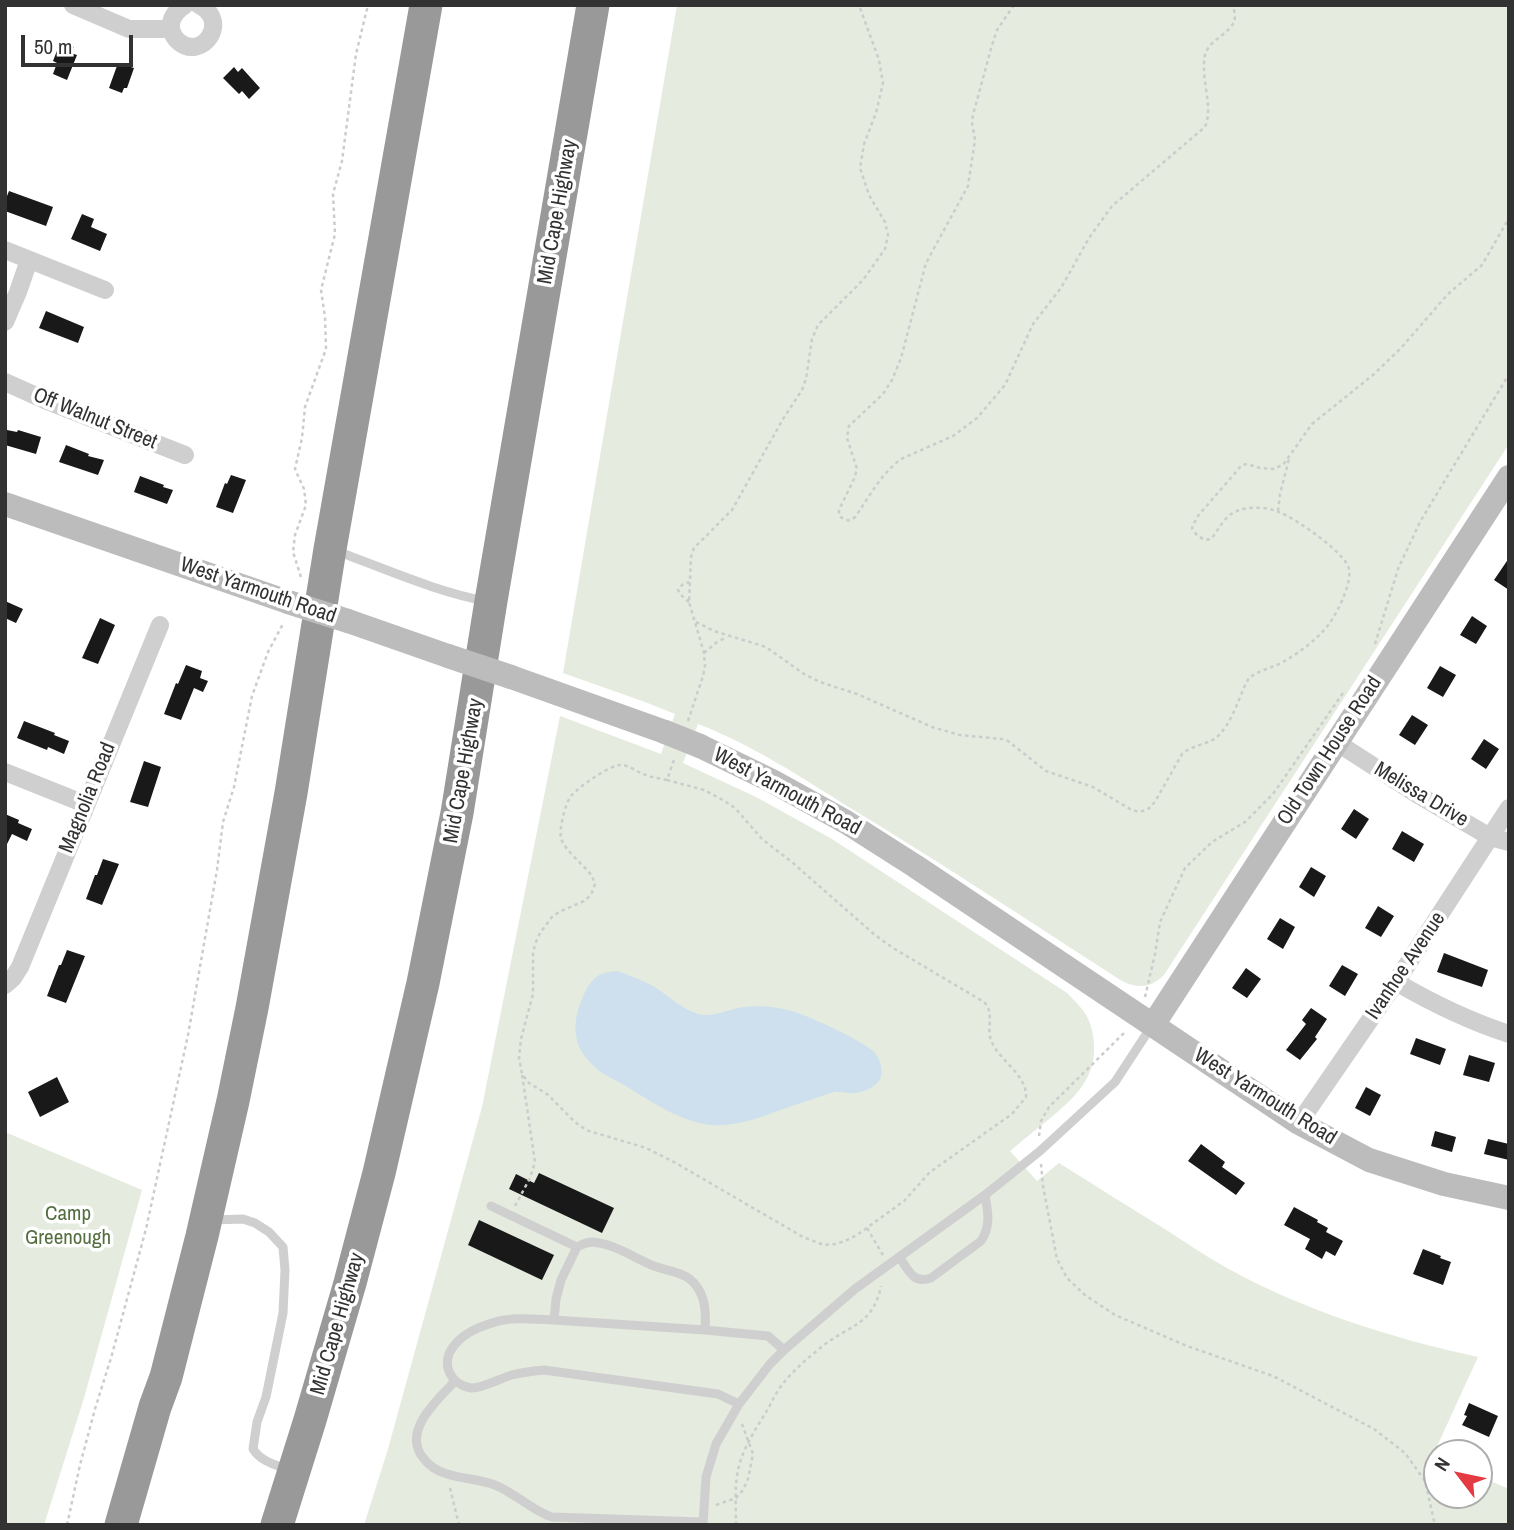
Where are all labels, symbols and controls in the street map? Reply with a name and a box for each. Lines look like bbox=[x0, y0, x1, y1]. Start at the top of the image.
scale bar bbox=[24, 21, 136, 65]
text: 50 m bbox=[34, 32, 72, 61]
street label: Mid Cape Highway bbox=[533, 138, 583, 286]
street label: Off Walnut Street bbox=[29, 383, 161, 455]
street label: West Yarmouth Road bbox=[177, 553, 339, 629]
street label: Old Town House Road bbox=[1273, 672, 1387, 830]
street label: Mid Cape Highway bbox=[439, 697, 489, 845]
street label: Magnolia Road bbox=[54, 739, 122, 857]
street label: West Yarmouth Road bbox=[709, 743, 865, 841]
street label: Melissa Drive bbox=[1369, 757, 1473, 833]
street label: Ivanhoe Avenue bbox=[1361, 907, 1451, 1025]
street label: West Yarmouth Road bbox=[1189, 1043, 1341, 1151]
park label: Camp Greenough bbox=[25, 1201, 111, 1251]
street label: Mid Cape Highway bbox=[306, 1250, 370, 1398]
north arrow bbox=[1423, 1439, 1493, 1509]
text: N bbox=[1428, 1452, 1456, 1476]

